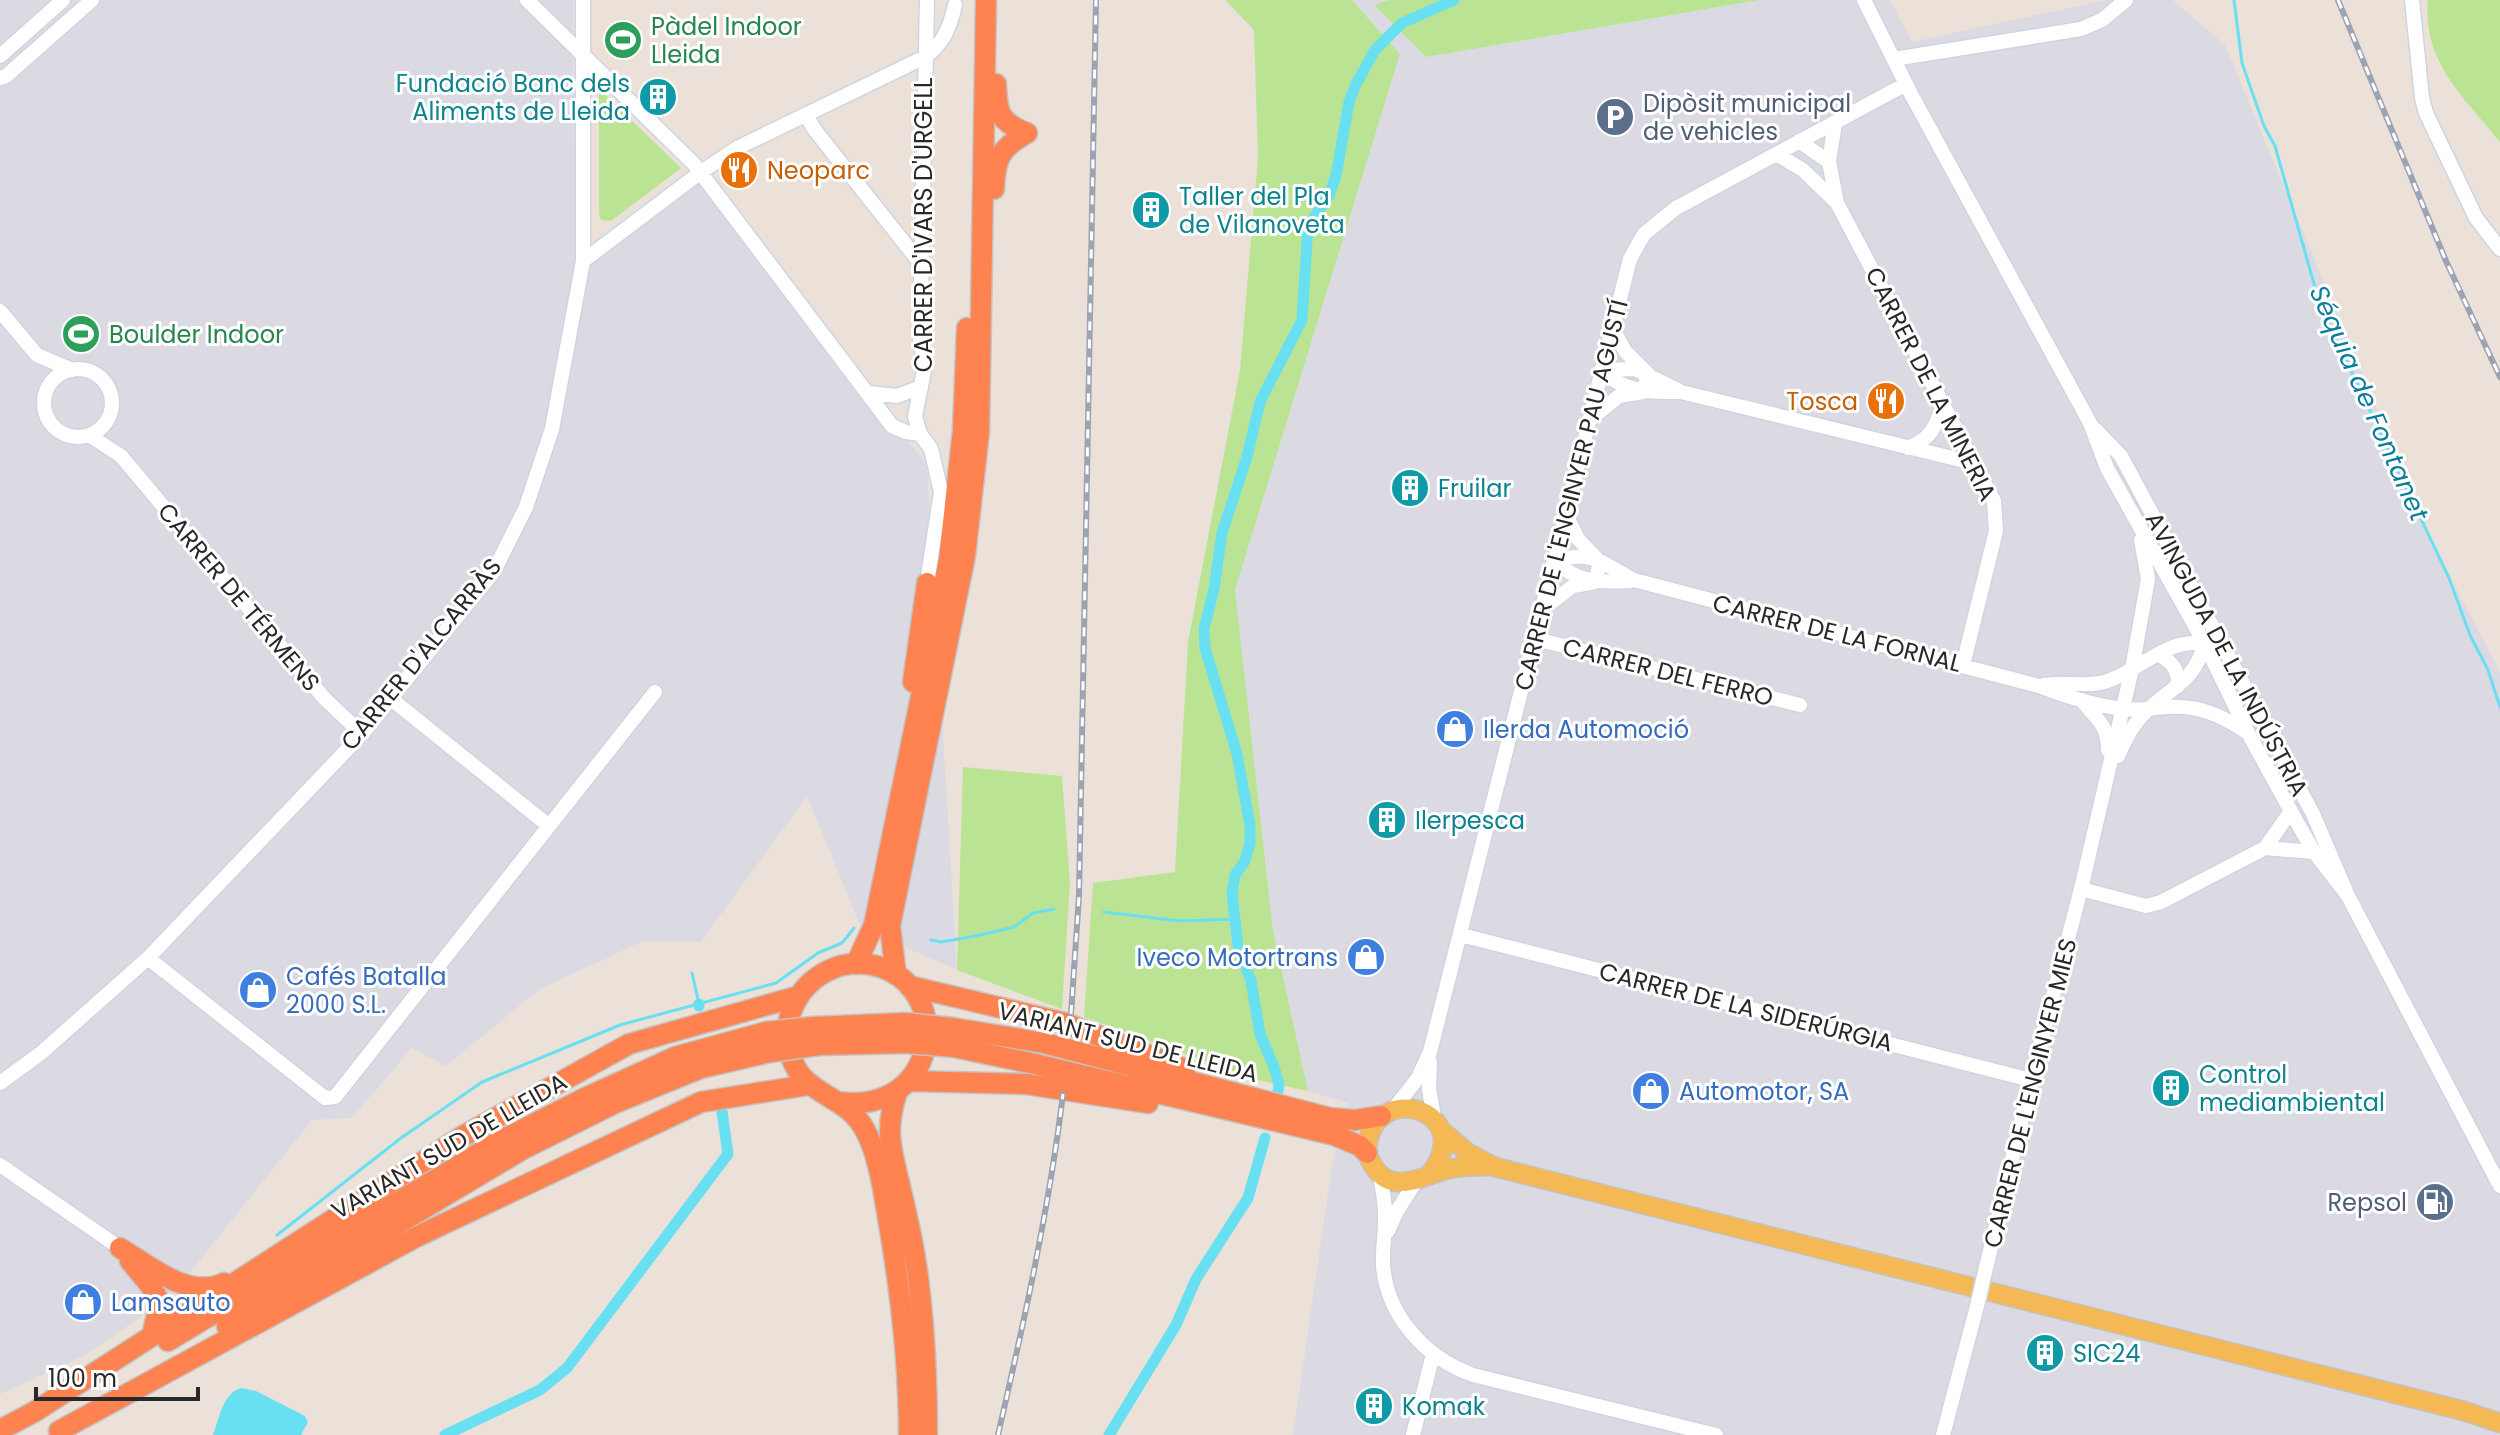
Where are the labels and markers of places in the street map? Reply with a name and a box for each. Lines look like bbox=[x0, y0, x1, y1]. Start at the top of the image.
place label: Pàdel Indoor Lleida bbox=[651, 10, 802, 71]
sports icon: Pàdel Indoor Lleida bbox=[602, 19, 644, 61]
place label: Fundació Banc dels Aliments de Lleida bbox=[396, 67, 630, 128]
building icon: Fundació Banc dels Aliments de Lleida bbox=[637, 76, 679, 118]
place label: Dipòsit municipal de vehicles bbox=[1643, 87, 1851, 148]
parking icon: Dipòsit municipal de vehicles bbox=[1594, 96, 1636, 138]
restaurant icon: Neoparc bbox=[718, 149, 760, 191]
place label: Neoparc bbox=[767, 154, 870, 187]
place label: Taller del Pla de Vilanoveta bbox=[1179, 180, 1345, 241]
building icon: Taller del Pla de Vilanoveta bbox=[1130, 189, 1172, 231]
sports icon: Boulder Indoor bbox=[60, 313, 102, 355]
place label: Boulder Indoor bbox=[109, 318, 284, 351]
restaurant icon: Tosca bbox=[1865, 380, 1907, 422]
place label: Tosca bbox=[1786, 385, 1858, 418]
building icon: Fruilar bbox=[1389, 467, 1431, 509]
place label: Fruilar bbox=[1438, 472, 1511, 505]
shop icon: Ilerda Automoció bbox=[1434, 708, 1476, 750]
place label: Ilerda Automoció bbox=[1483, 713, 1689, 746]
building icon: Ilerpesca bbox=[1366, 799, 1408, 841]
place label: Ilerpesca bbox=[1415, 804, 1525, 837]
shop icon: Iveco Motortrans bbox=[1345, 936, 1387, 978]
place label: Iveco Motortrans bbox=[1137, 941, 1338, 974]
place label: Cafés Batalla 2000 S.L. bbox=[286, 960, 446, 1021]
shop icon: Cafés Batalla 2000 S.L. bbox=[237, 969, 279, 1011]
place label: Control mediambiental bbox=[2199, 1058, 2385, 1119]
building icon: Control mediambiental bbox=[2150, 1067, 2192, 1109]
shop icon: Automotor, SA bbox=[1630, 1070, 1672, 1112]
place label: Automotor, SA bbox=[1679, 1075, 1849, 1108]
fuel station icon: Repsol bbox=[2414, 1181, 2456, 1223]
place label: Repsol bbox=[2328, 1186, 2407, 1219]
shop icon: Lamsauto bbox=[62, 1281, 104, 1323]
place label: Lamsauto bbox=[111, 1286, 231, 1319]
building icon: SIC24 bbox=[2024, 1332, 2066, 1374]
place label: SIC24 bbox=[2073, 1337, 2140, 1370]
building icon: Komak bbox=[1353, 1385, 1395, 1427]
place label: Komak bbox=[1402, 1390, 1486, 1423]

